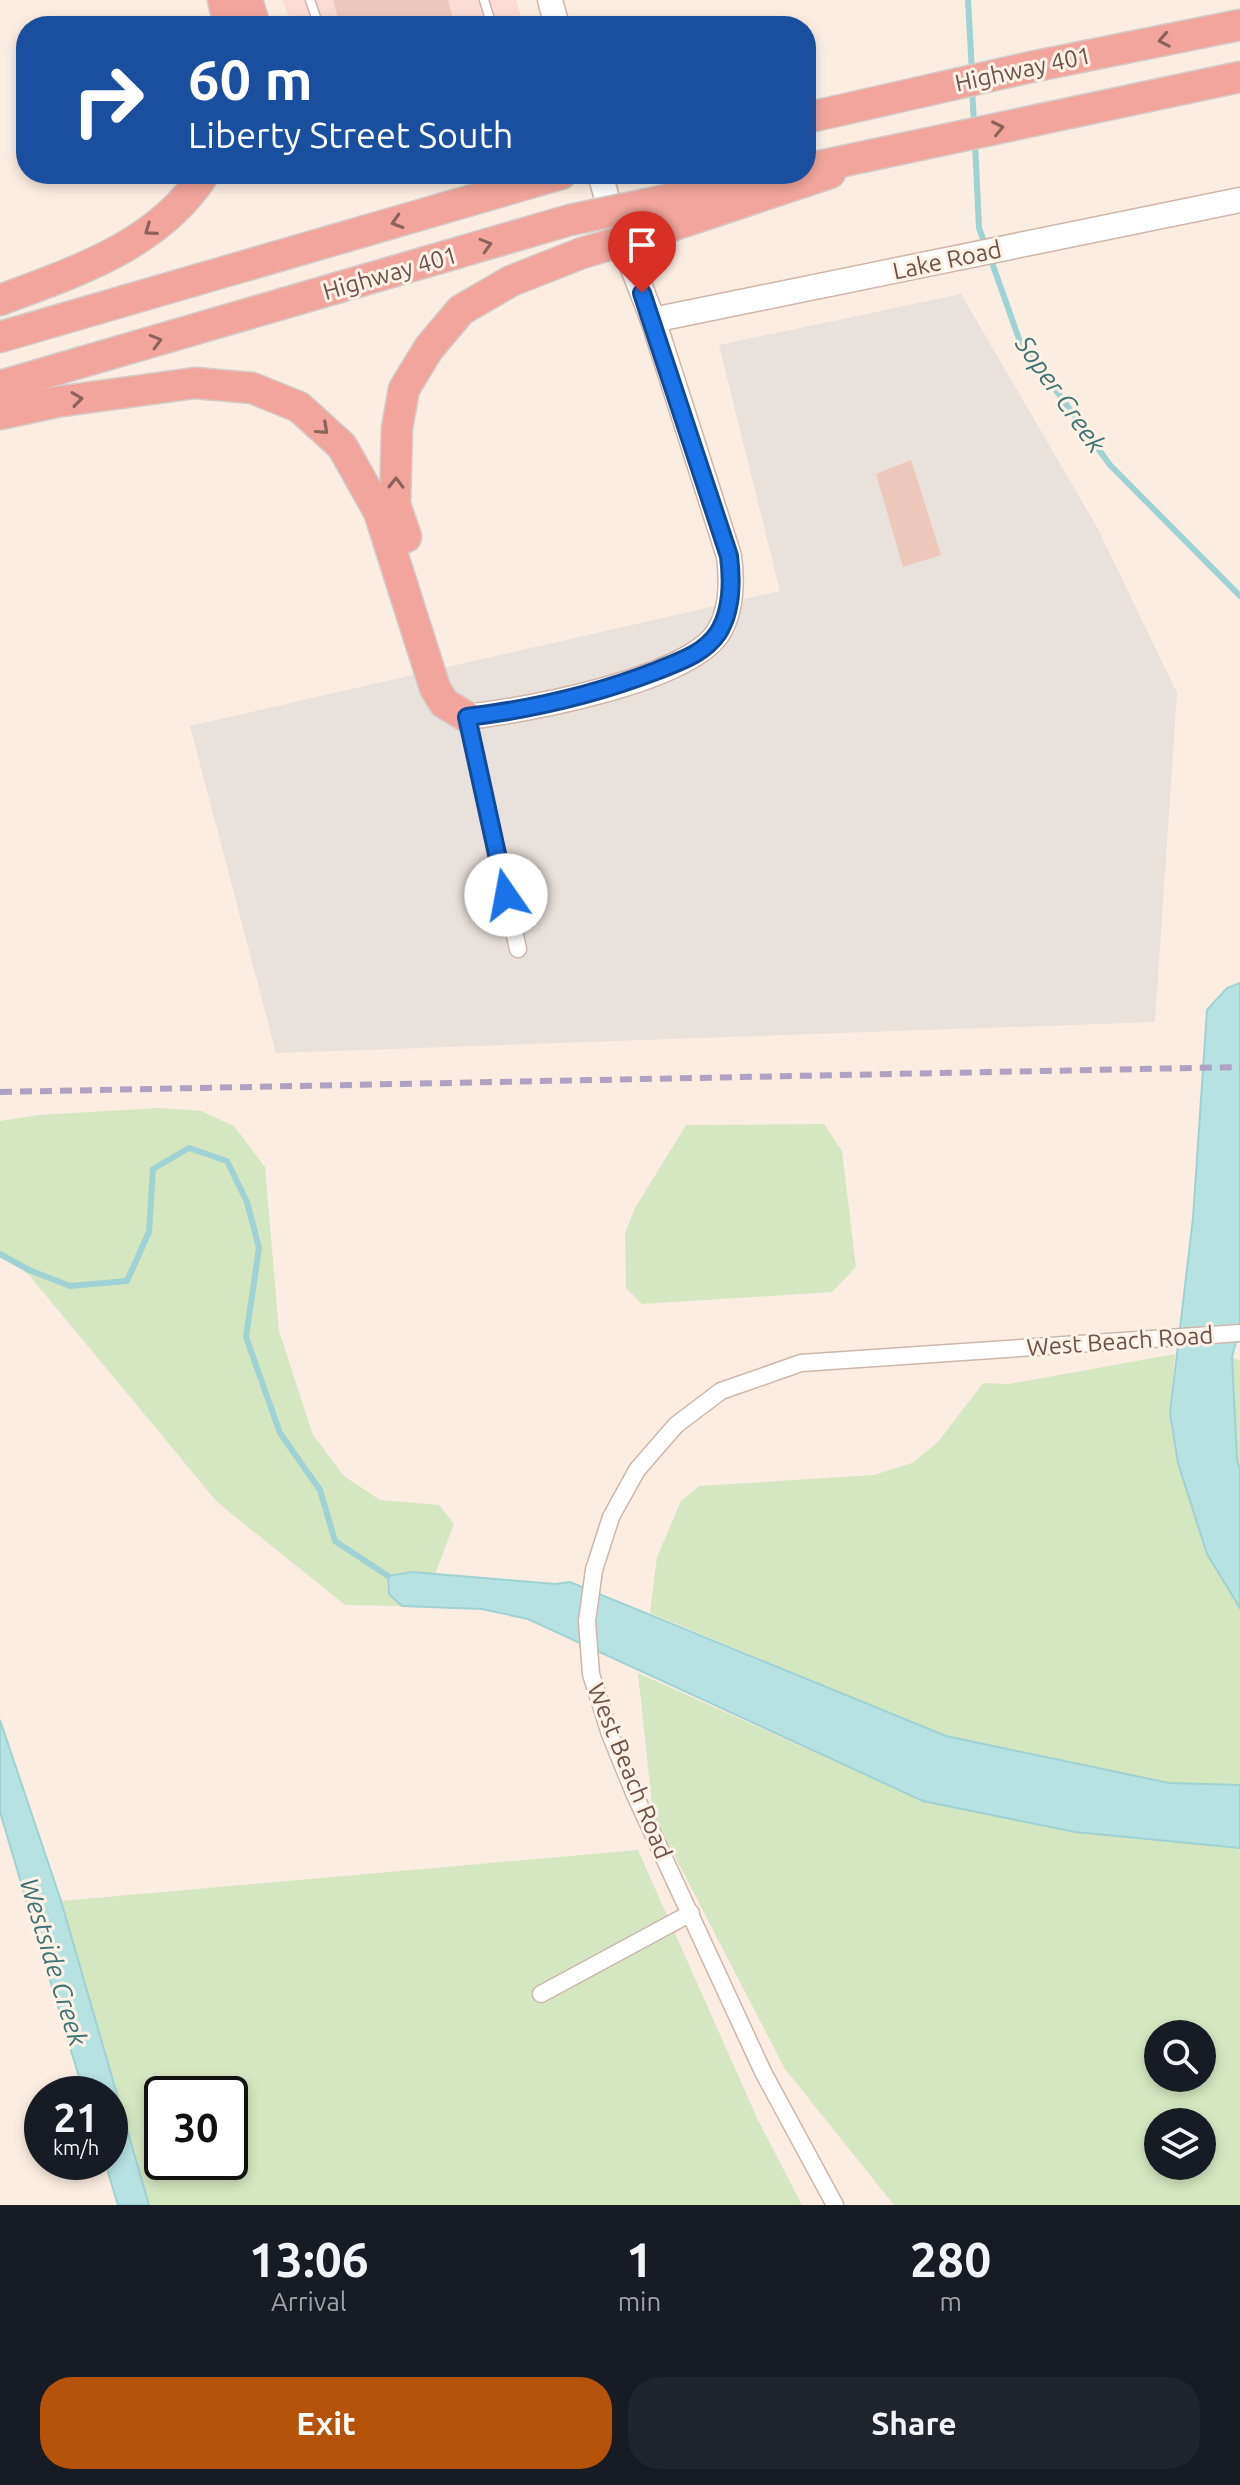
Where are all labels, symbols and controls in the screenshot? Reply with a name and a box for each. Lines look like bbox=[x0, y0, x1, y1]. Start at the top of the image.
one-way arrow bbox=[1157, 31, 1171, 48]
street label: Highway 401 bbox=[952, 41, 1094, 97]
icon: right bbox=[56, 48, 160, 152]
text: 60 m bbox=[188, 48, 313, 111]
text: Liberty Street South bbox=[188, 114, 513, 155]
one-way arrow bbox=[991, 120, 1004, 137]
pin bbox=[608, 211, 676, 293]
one-way arrow bbox=[390, 213, 404, 229]
one-way arrow bbox=[145, 220, 159, 235]
icon: arrive bbox=[620, 223, 664, 267]
street label: Lake Road bbox=[890, 235, 1004, 285]
one-way arrow bbox=[478, 238, 492, 254]
street label: Highway 401 bbox=[320, 241, 460, 305]
water label: Soper Creek bbox=[1010, 329, 1112, 458]
one-way arrow bbox=[148, 334, 162, 350]
one-way arrow bbox=[70, 391, 83, 408]
one-way arrow bbox=[314, 419, 329, 434]
one-way arrow bbox=[387, 476, 404, 489]
position arrow bbox=[464, 853, 548, 937]
street label: West Beach Road bbox=[1026, 1321, 1214, 1361]
street label: West Beach Road bbox=[582, 1679, 678, 1863]
water label: Westside Creek bbox=[15, 1875, 93, 2050]
map controls bbox=[1144, 2020, 1216, 2180]
button: search bbox=[1144, 2020, 1216, 2092]
speed limit sign: 30 bbox=[144, 2076, 248, 2180]
text: 21 bbox=[53, 2095, 99, 2140]
button: layers bbox=[1144, 2108, 1216, 2180]
text: km/h bbox=[53, 2136, 99, 2159]
text: 13:06 bbox=[249, 2232, 369, 2286]
text: 1 bbox=[626, 2232, 653, 2286]
text: 280 bbox=[910, 2232, 991, 2286]
text: Arrival bbox=[271, 2287, 347, 2316]
text: min bbox=[618, 2287, 661, 2316]
text: m bbox=[939, 2287, 962, 2316]
button: Exit bbox=[40, 2377, 612, 2469]
button: Share bbox=[628, 2377, 1200, 2469]

